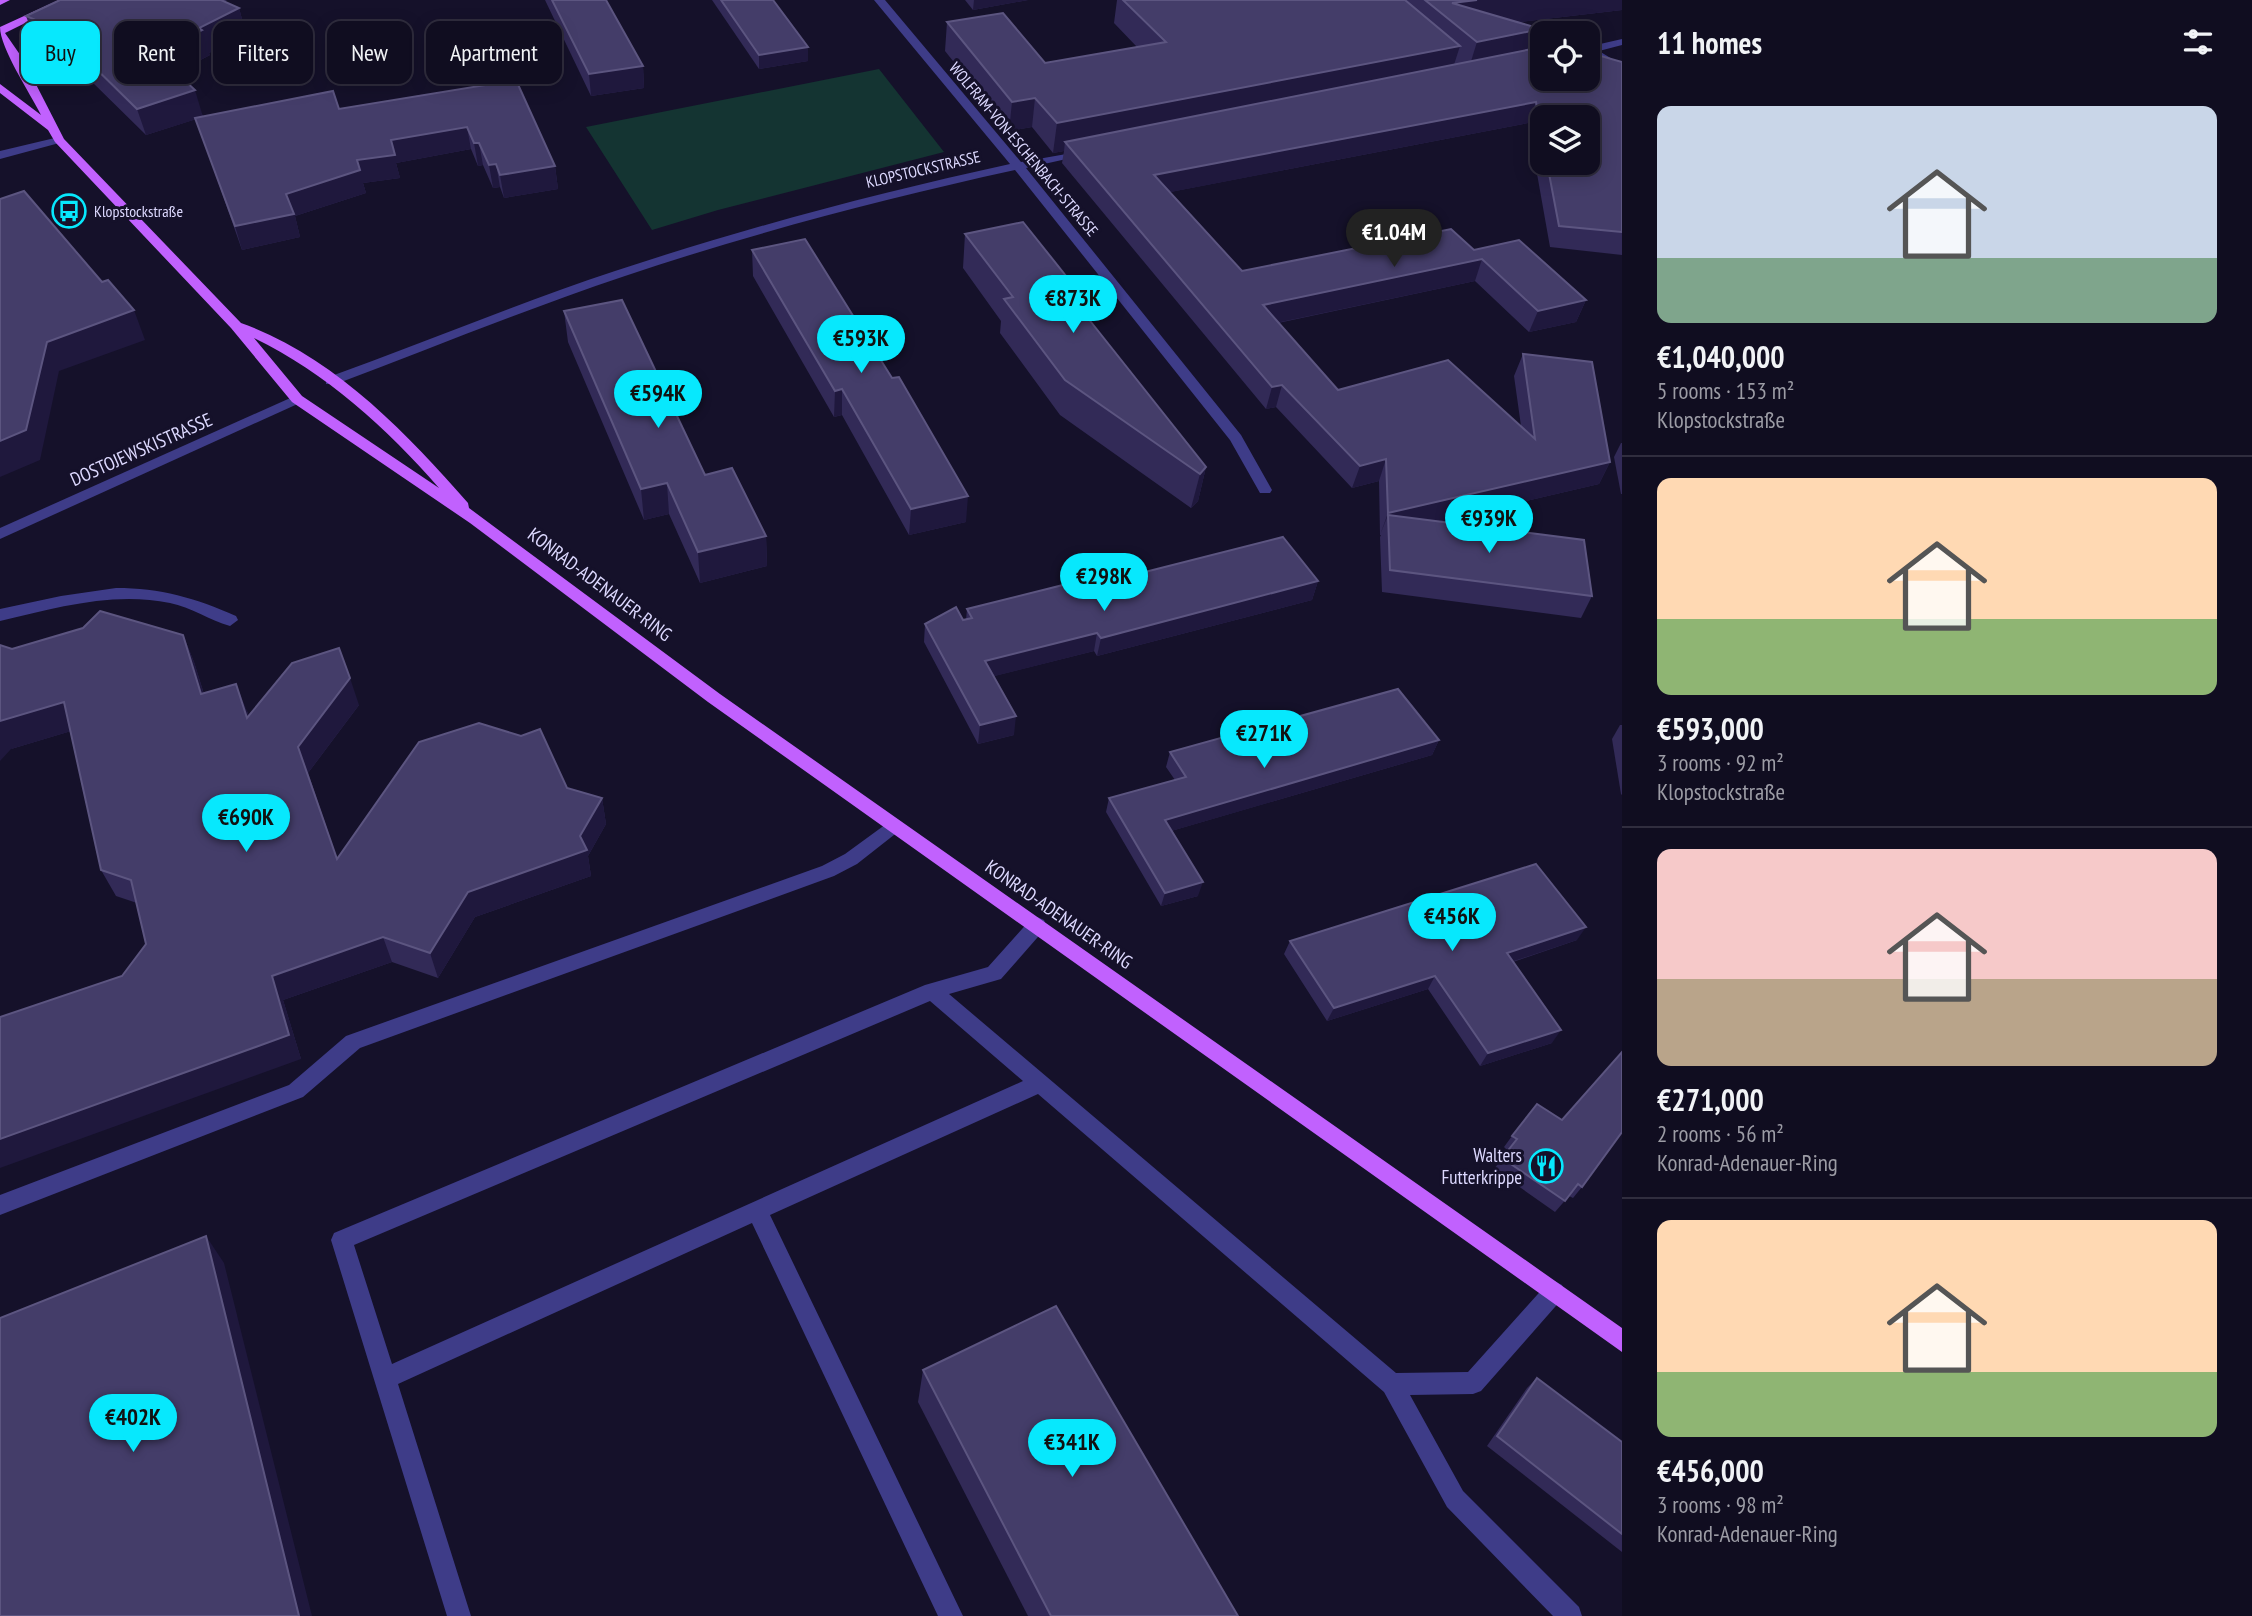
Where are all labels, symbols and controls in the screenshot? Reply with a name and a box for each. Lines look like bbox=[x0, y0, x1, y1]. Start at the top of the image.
chip: Buy bbox=[21, 21, 100, 84]
chip: Rent bbox=[114, 21, 199, 84]
chip: Filters bbox=[213, 21, 313, 84]
chip: New bbox=[327, 21, 412, 84]
chip: Apartment bbox=[426, 21, 562, 84]
map controls bbox=[1530, 21, 1600, 175]
button: locate bbox=[1530, 21, 1600, 91]
text: 11 homes bbox=[1657, 23, 1762, 62]
icon: filters bbox=[2179, 23, 2217, 61]
street label: WOLFRAM-VON-ESCHENBACH-STRASSE bbox=[945, 58, 1103, 240]
button: layers bbox=[1530, 105, 1600, 175]
street label: KLOPSTOCKSTRASSE bbox=[864, 146, 982, 192]
icon: home bbox=[1874, 151, 2000, 277]
bus stop icon: Klopstockstraße bbox=[50, 192, 88, 230]
place label: Klopstockstraße bbox=[94, 201, 183, 221]
pin: €1.04M bbox=[1337, 210, 1451, 269]
text: €1.04M bbox=[1362, 217, 1426, 246]
pin: €873K bbox=[1024, 276, 1122, 335]
text: €873K bbox=[1045, 283, 1101, 312]
pin: €593K bbox=[812, 316, 910, 375]
text: €593K bbox=[833, 323, 889, 352]
text: €1,040,000 bbox=[1657, 337, 1785, 376]
pin: €594K bbox=[609, 370, 707, 430]
text: 5 rooms · 153 m² bbox=[1657, 376, 1794, 405]
text: €594K bbox=[630, 378, 686, 407]
text: Klopstockstraße bbox=[1657, 405, 1785, 434]
street label: DOSTOJEWSKISTRASSE bbox=[66, 407, 216, 491]
pin: €939K bbox=[1440, 496, 1538, 555]
text: €939K bbox=[1461, 503, 1517, 532]
street label: KONRAD-ADENAUER-RING bbox=[523, 522, 677, 646]
icon: home bbox=[1874, 523, 2000, 649]
pin: €298K bbox=[1055, 554, 1153, 613]
text: €298K bbox=[1076, 561, 1132, 590]
text: €593,000 bbox=[1657, 709, 1764, 748]
pin: €271K bbox=[1215, 710, 1313, 770]
text: €271K bbox=[1236, 718, 1292, 747]
text: 3 rooms · 92 m² bbox=[1657, 748, 1784, 777]
text: Klopstockstraße bbox=[1657, 777, 1785, 806]
pin: €690K bbox=[197, 794, 295, 854]
text: €690K bbox=[218, 802, 274, 831]
street label: KONRAD-ADENAUER-RING bbox=[981, 854, 1137, 974]
pin: €456K bbox=[1403, 894, 1501, 953]
icon: home bbox=[1874, 894, 2000, 1020]
text: €456K bbox=[1424, 901, 1480, 930]
text: €271,000 bbox=[1657, 1080, 1764, 1119]
text: 2 rooms · 56 m² bbox=[1657, 1119, 1784, 1148]
place label: Walters Futterkrippe bbox=[1441, 1143, 1522, 1189]
restaurant icon: Walters Futterkrippe bbox=[1527, 1147, 1565, 1185]
text: Konrad-Adenauer-Ring bbox=[1657, 1148, 1838, 1177]
icon: home bbox=[1874, 1265, 2000, 1391]
pin: €402K bbox=[84, 1394, 182, 1454]
text: €402K bbox=[105, 1402, 161, 1431]
pin: €341K bbox=[1023, 1420, 1121, 1479]
text: €341K bbox=[1044, 1427, 1100, 1456]
text: €456,000 bbox=[1657, 1451, 1764, 1490]
text: 3 rooms · 98 m² bbox=[1657, 1490, 1784, 1519]
text: Konrad-Adenauer-Ring bbox=[1657, 1519, 1838, 1548]

